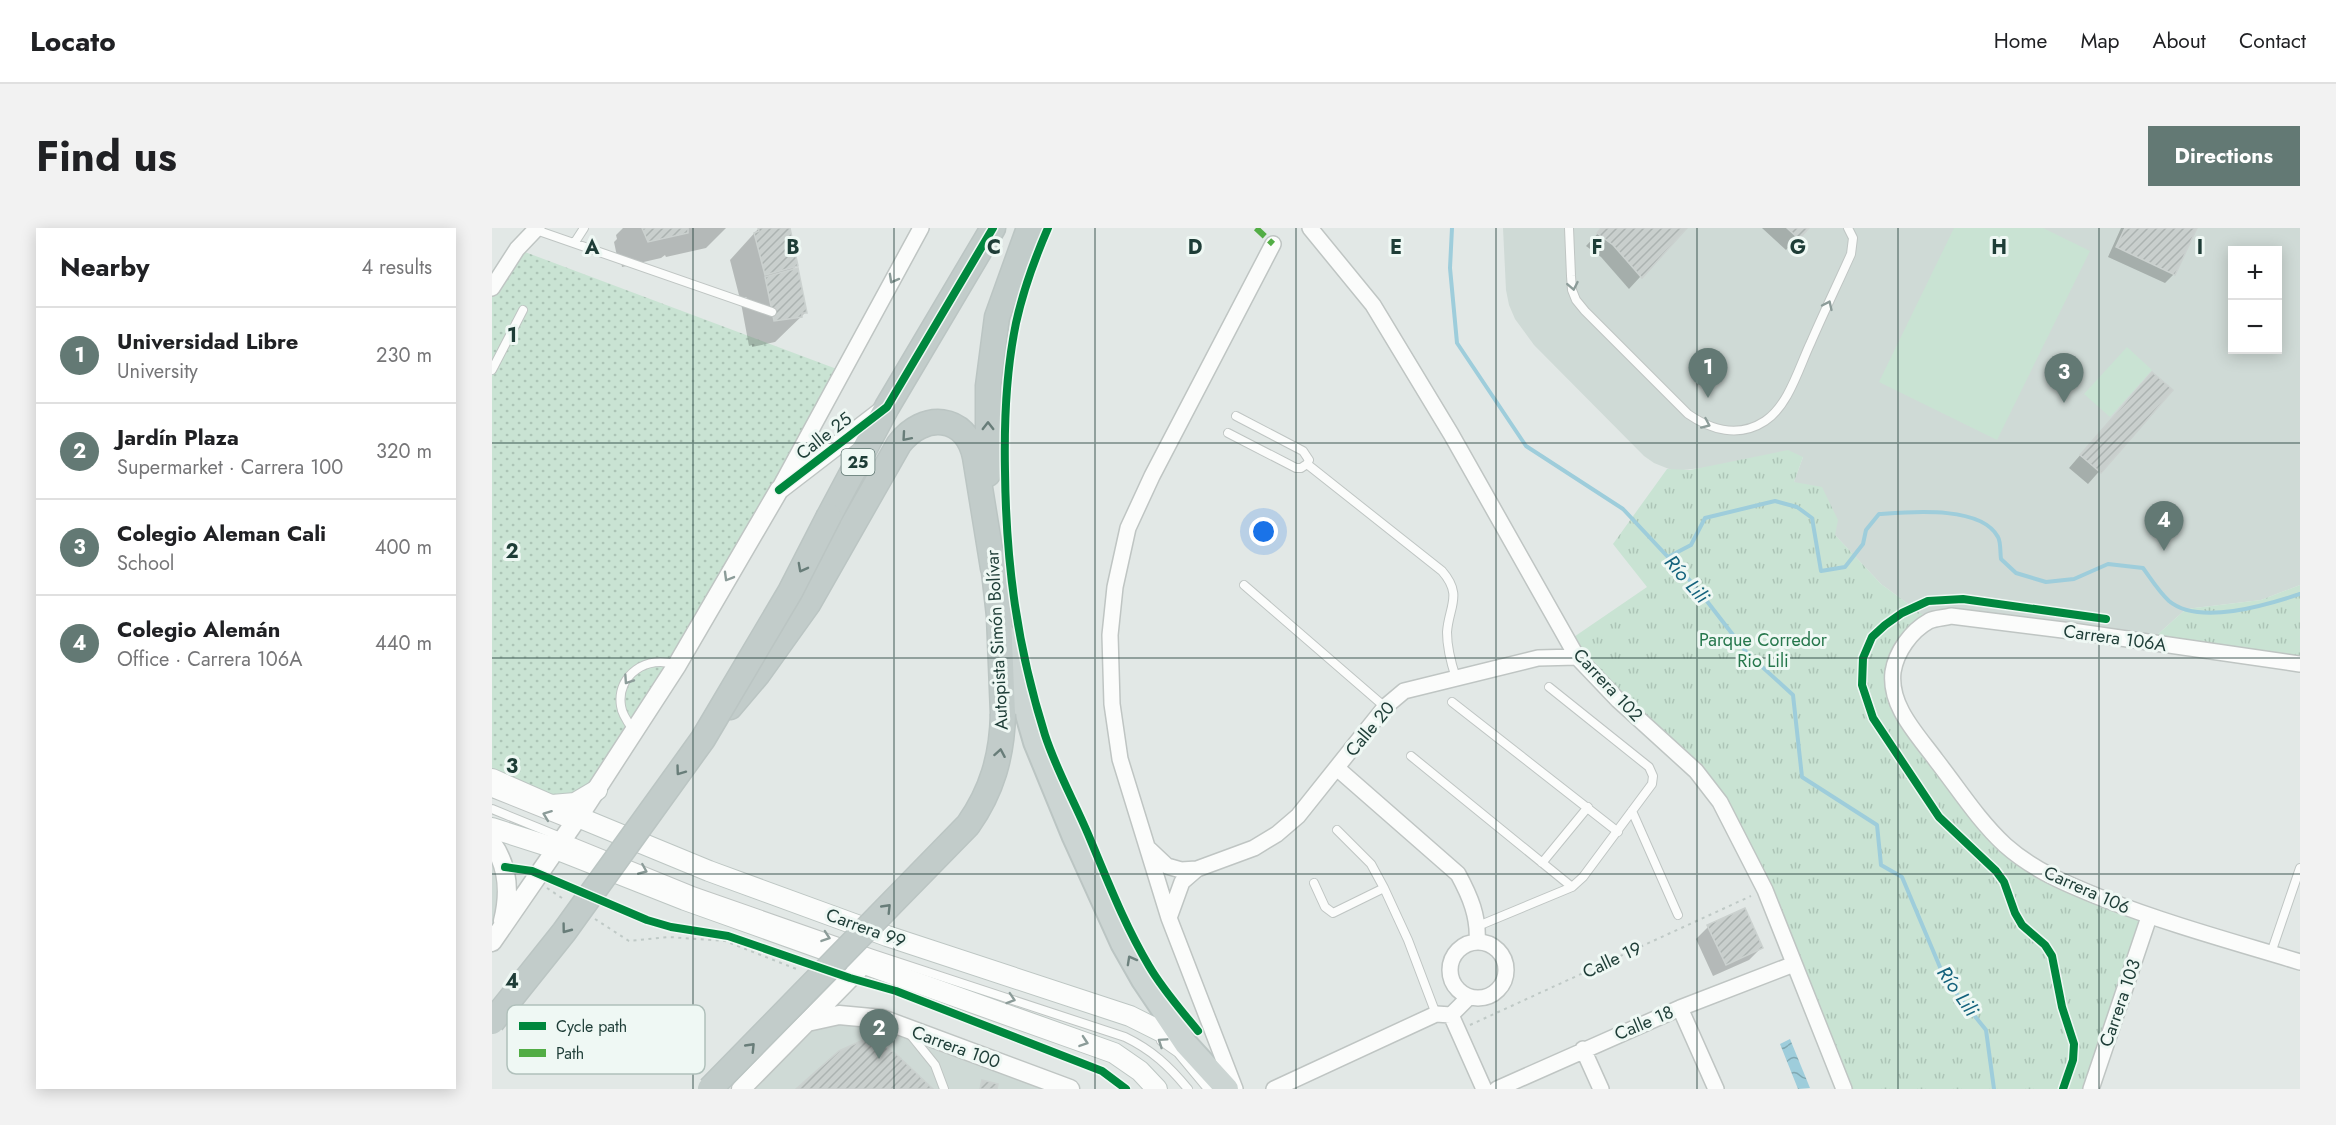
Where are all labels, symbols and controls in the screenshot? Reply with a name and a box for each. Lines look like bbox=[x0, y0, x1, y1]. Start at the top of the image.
text: Locato bbox=[30, 21, 116, 62]
text: Home bbox=[1994, 26, 2047, 56]
text: Map bbox=[2080, 26, 2120, 56]
text: About bbox=[2153, 26, 2206, 56]
text: Contact bbox=[2239, 26, 2306, 56]
text: Find us bbox=[36, 126, 177, 187]
button: Directions bbox=[2148, 126, 2300, 186]
text: A bbox=[584, 233, 600, 262]
text: B bbox=[786, 233, 800, 262]
text: C bbox=[987, 233, 1001, 262]
text: D bbox=[1188, 233, 1202, 262]
text: E bbox=[1390, 233, 1402, 262]
text: F bbox=[1591, 233, 1603, 262]
text: G bbox=[1790, 233, 1806, 262]
text: H bbox=[1991, 233, 2007, 262]
text: I bbox=[2197, 233, 2203, 262]
map controls bbox=[2228, 246, 2282, 354]
button: + bbox=[2228, 246, 2282, 300]
text: Nearby bbox=[60, 248, 149, 286]
text: 4 results bbox=[361, 253, 432, 282]
one-way arrow bbox=[889, 273, 900, 283]
one-way arrow bbox=[1566, 281, 1579, 291]
button: − bbox=[2228, 300, 2282, 354]
one-way arrow bbox=[1820, 301, 1832, 312]
text: 1 bbox=[507, 321, 517, 350]
text: Universidad Libre bbox=[117, 325, 298, 357]
text: 1 bbox=[74, 341, 85, 370]
text: 230 m bbox=[376, 341, 432, 370]
pin: 1 bbox=[1688, 348, 1728, 398]
pin: 3 bbox=[2044, 354, 2084, 403]
text: University bbox=[117, 357, 198, 386]
street label: Calle 25 bbox=[791, 406, 857, 466]
one-way arrow bbox=[1699, 417, 1710, 429]
text: Jardín Plaza bbox=[117, 421, 239, 453]
one-way arrow bbox=[982, 422, 994, 431]
one-way arrow bbox=[902, 430, 913, 441]
text: 2 bbox=[73, 437, 86, 466]
text: 320 m bbox=[376, 437, 432, 466]
road number: 25 bbox=[842, 449, 874, 475]
text: Supermarket · Carrera 100 bbox=[117, 453, 343, 482]
pin: 4 bbox=[2144, 502, 2184, 551]
text: Colegio Aleman Cali bbox=[117, 517, 326, 549]
your location bbox=[1249, 517, 1278, 546]
text: 3 bbox=[73, 533, 86, 562]
text: 400 m bbox=[375, 533, 432, 562]
text: 2 bbox=[505, 537, 519, 566]
street label: Autopista Simón Bolívar bbox=[979, 548, 1015, 731]
text: School bbox=[117, 549, 174, 578]
water label: Río Lili bbox=[1657, 549, 1716, 611]
one-way arrow bbox=[798, 562, 809, 573]
one-way arrow bbox=[724, 571, 736, 581]
text: Colegio Alemán bbox=[117, 613, 280, 645]
street label: Carrera 106A bbox=[2062, 618, 2168, 658]
park label: Parque Corredor Rio Lili bbox=[1699, 627, 1828, 674]
text: 4 bbox=[73, 629, 86, 658]
text: 440 m bbox=[375, 629, 432, 658]
street label: Carrera 102 bbox=[1567, 643, 1649, 727]
text: Office · Carrera 106A bbox=[117, 645, 303, 674]
one-way arrow bbox=[624, 673, 635, 684]
street label: Calle 20 bbox=[1339, 696, 1401, 762]
one-way arrow bbox=[993, 748, 1006, 758]
text: 3 bbox=[506, 752, 518, 781]
one-way arrow bbox=[676, 764, 687, 775]
one-way arrow bbox=[542, 809, 553, 822]
street label: Carrera 106 bbox=[2040, 859, 2134, 921]
one-way arrow bbox=[637, 863, 648, 875]
street label: Carrera 99 bbox=[822, 902, 910, 954]
one-way arrow bbox=[880, 904, 891, 915]
one-way arrow bbox=[562, 923, 573, 934]
one-way arrow bbox=[820, 930, 831, 943]
street label: Calle 19 bbox=[1578, 935, 1646, 985]
street label: Carrera 103 bbox=[2093, 955, 2147, 1050]
one-way arrow bbox=[1127, 956, 1139, 966]
water label: Río Lili bbox=[1930, 960, 1986, 1023]
text: 4 bbox=[505, 967, 519, 996]
one-way arrow bbox=[1005, 992, 1016, 1004]
street label: Calle 18 bbox=[1610, 999, 1678, 1047]
legend bbox=[507, 1005, 705, 1074]
pin: 2 bbox=[860, 1010, 898, 1059]
text: Cycle path bbox=[556, 1015, 627, 1038]
street label: Carrera 100 bbox=[908, 1019, 1004, 1075]
one-way arrow bbox=[1078, 1035, 1089, 1048]
one-way arrow bbox=[1158, 1038, 1169, 1049]
text: Path bbox=[556, 1042, 584, 1065]
one-way arrow bbox=[744, 1044, 755, 1054]

